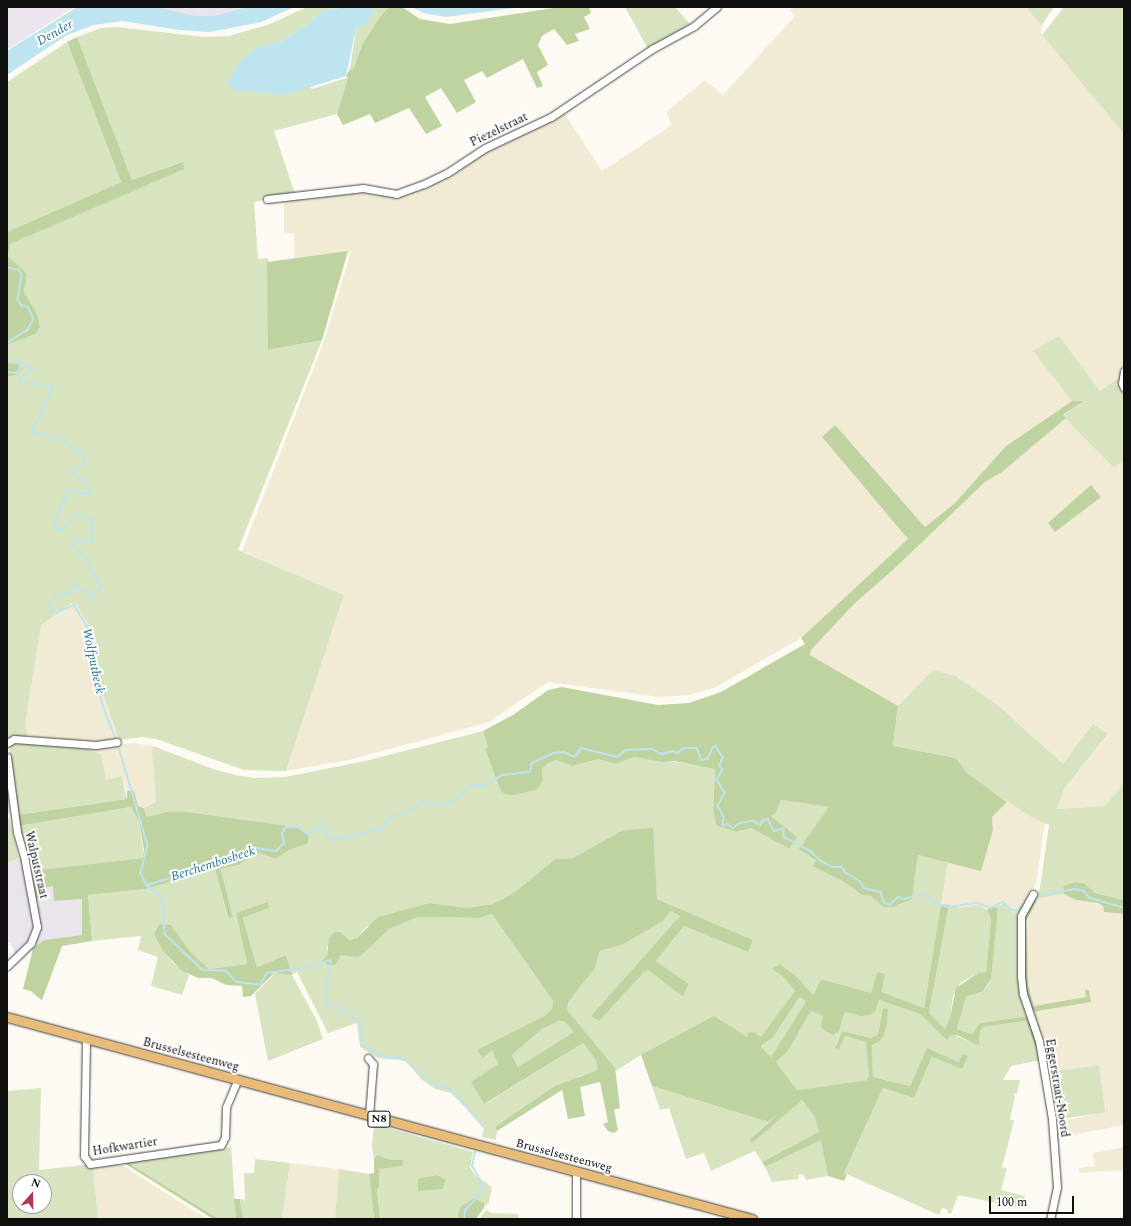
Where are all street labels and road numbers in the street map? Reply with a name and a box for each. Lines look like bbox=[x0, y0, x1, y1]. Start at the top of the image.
street label: Piezelstraat bbox=[468, 110, 530, 150]
street label: Walputstraat bbox=[21, 830, 51, 900]
street label: Brusselsesteenweg bbox=[141, 1035, 241, 1075]
street label: Eggerstraat-Noord bbox=[1042, 1038, 1072, 1138]
road number: N8 bbox=[367, 1110, 391, 1128]
street label: Hofkwartier bbox=[92, 1135, 158, 1159]
street label: Brusselsesteenweg bbox=[514, 1136, 614, 1176]

